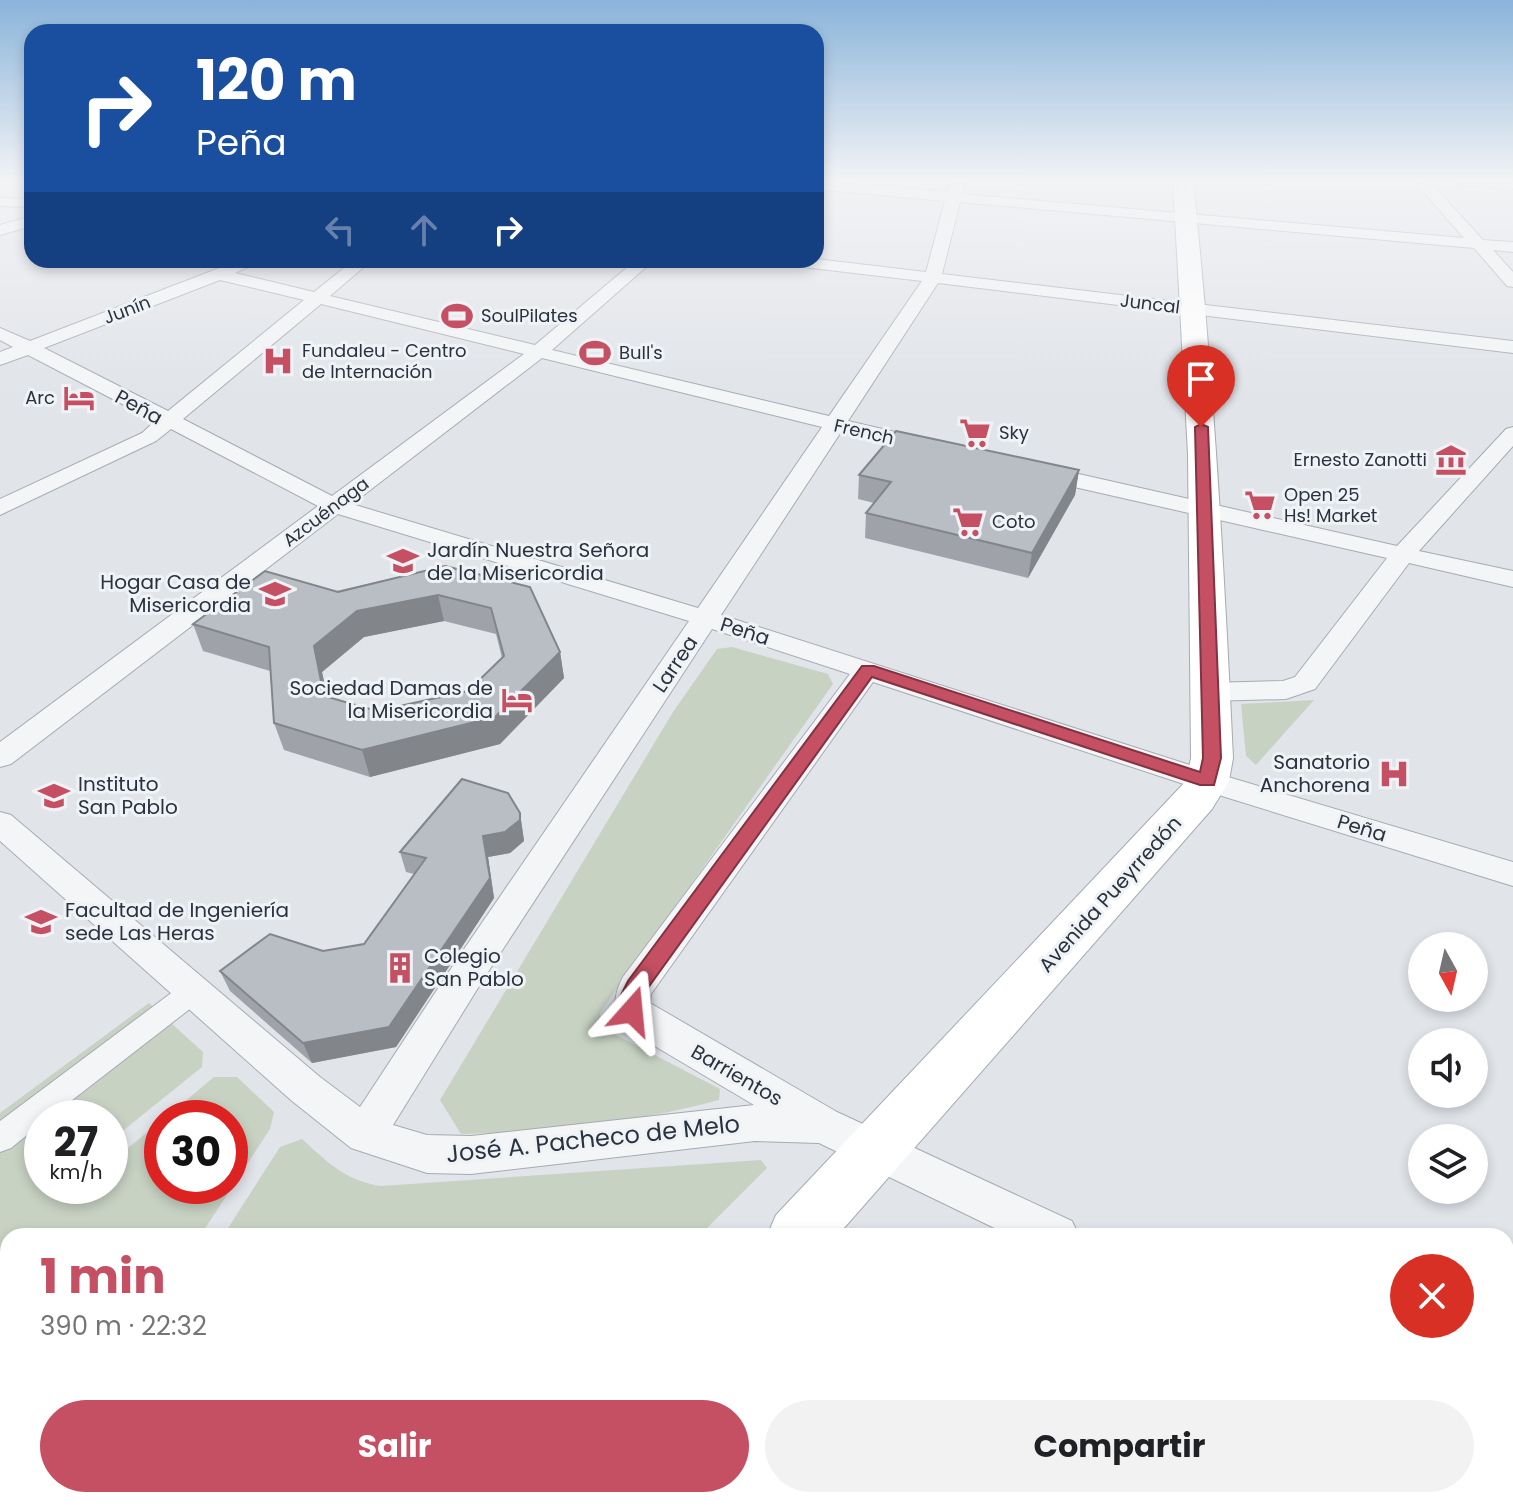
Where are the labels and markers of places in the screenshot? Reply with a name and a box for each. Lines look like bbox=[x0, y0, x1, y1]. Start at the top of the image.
sports icon: SoulPilates bbox=[440, 299, 474, 333]
place label: SoulPilates bbox=[481, 303, 578, 328]
sports icon: Bull's bbox=[578, 336, 612, 370]
place label: Fundaleu - Centro de Internación bbox=[302, 338, 466, 384]
place label: Bull's bbox=[619, 340, 663, 365]
hospital icon: Fundaleu - Centro de Internación bbox=[261, 344, 295, 378]
pin bbox=[1167, 345, 1235, 427]
hotel icon: Arc bbox=[62, 381, 96, 415]
place label: Arc bbox=[25, 385, 55, 410]
supermarket icon: Sky bbox=[958, 416, 992, 450]
place label: Sky bbox=[999, 420, 1029, 445]
museum icon: Ernesto Zanotti bbox=[1434, 443, 1468, 477]
place label: Ernesto Zanotti bbox=[1294, 447, 1427, 472]
place label: Open 25 Hs! Market bbox=[1284, 482, 1377, 528]
supermarket icon: Open 25 Hs! Market bbox=[1243, 488, 1277, 522]
supermarket icon: Coto bbox=[951, 505, 985, 539]
place label: Coto bbox=[992, 509, 1036, 534]
place label: Jardín Nuestra Señora de la Misericordia bbox=[427, 536, 649, 587]
school or university icon: Jardín Nuestra Señora de la Misericordia bbox=[386, 544, 420, 578]
place label: Hogar Casa de Misericordia bbox=[100, 568, 251, 619]
school or university icon: Hogar Casa de Misericordia bbox=[258, 577, 292, 611]
place label: Sociedad Damas de la Misericordia bbox=[290, 674, 493, 725]
hotel icon: Sociedad Damas de la Misericordia bbox=[500, 683, 534, 717]
place label: Sanatorio Anchorena bbox=[1260, 748, 1370, 799]
hospital icon: Sanatorio Anchorena bbox=[1377, 757, 1411, 791]
place label: Instituto San Pablo bbox=[78, 770, 178, 821]
school or university icon: Instituto San Pablo bbox=[37, 779, 71, 813]
place label: Facultad de Ingeniería sede Las Heras bbox=[65, 896, 289, 947]
school or university icon: Facultad de Ingeniería sede Las Heras bbox=[24, 905, 58, 939]
place label: Colegio San Pablo bbox=[424, 942, 524, 993]
building icon: Colegio San Pablo bbox=[383, 951, 417, 985]

